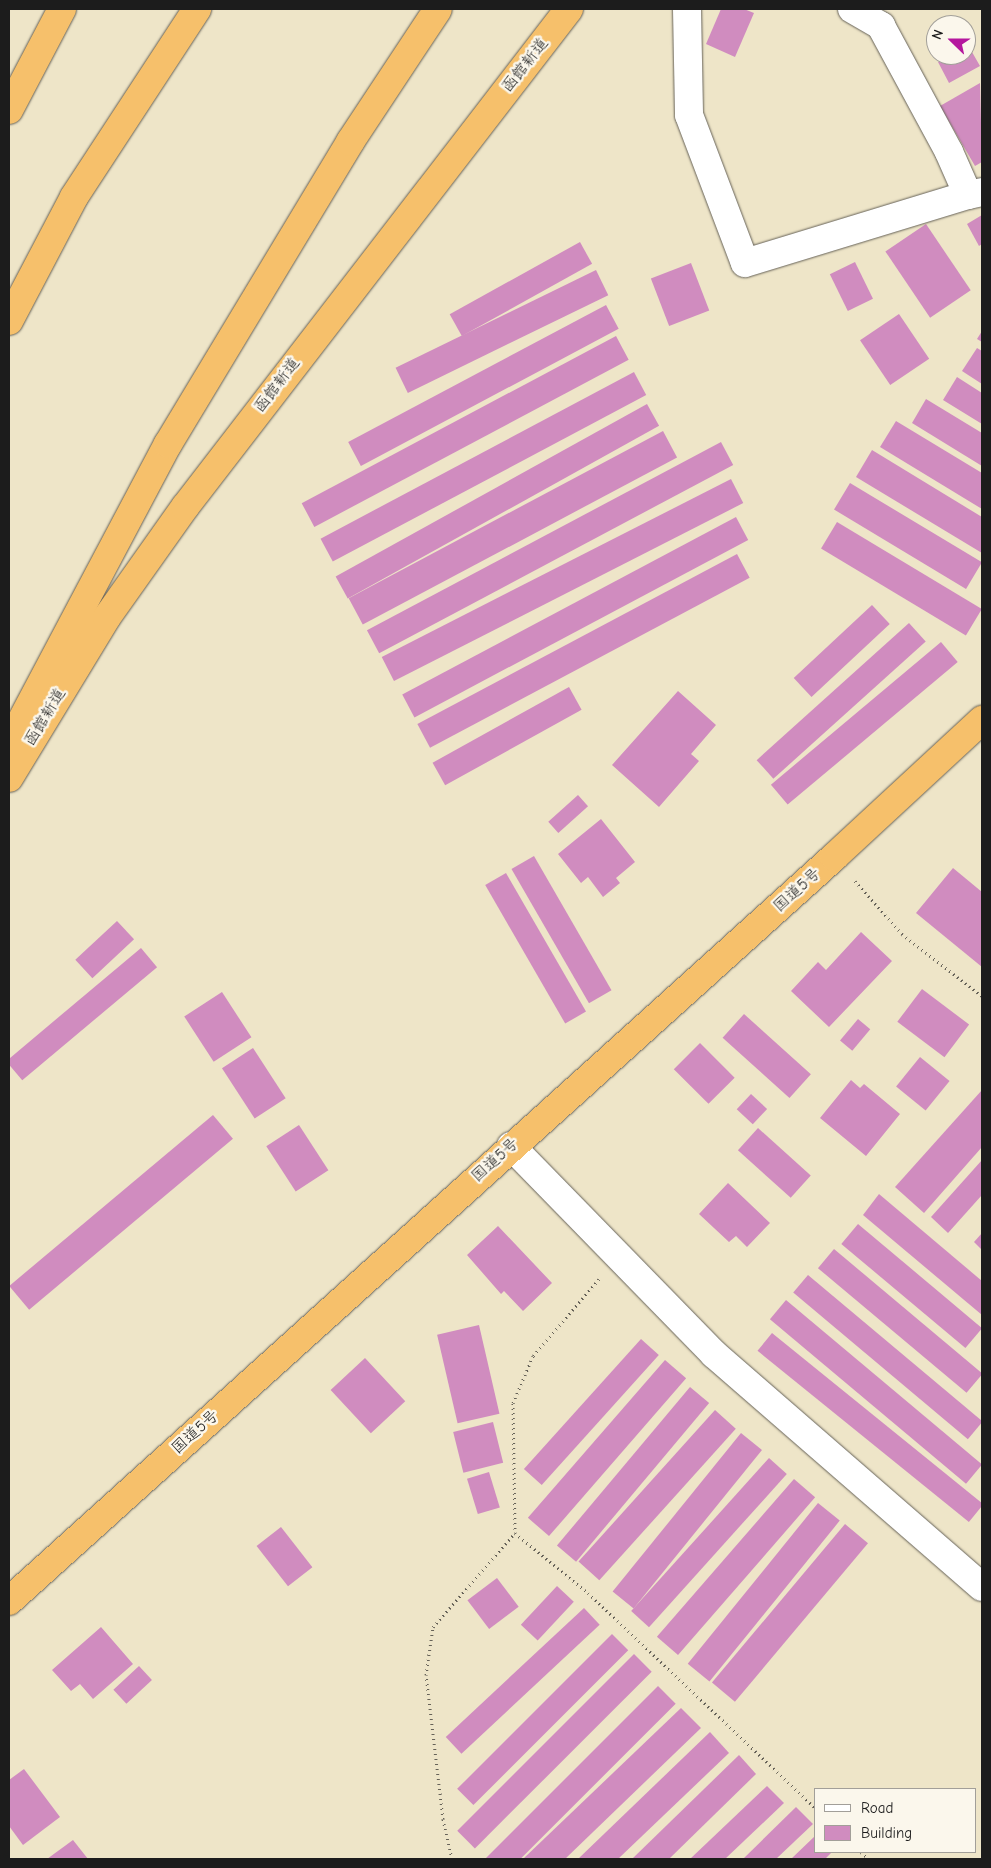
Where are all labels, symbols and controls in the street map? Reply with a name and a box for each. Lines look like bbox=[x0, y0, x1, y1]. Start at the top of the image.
north arrow bbox=[926, 15, 976, 65]
text: N bbox=[928, 27, 947, 42]
street label: 函館新道 bbox=[498, 34, 552, 96]
street label: 函館新道 bbox=[250, 354, 304, 416]
street label: 函館新道 bbox=[20, 685, 70, 749]
street label: 国道5号 bbox=[770, 864, 824, 916]
street label: 国道5号 bbox=[468, 1134, 522, 1186]
street label: 国道5号 bbox=[168, 1406, 222, 1458]
legend bbox=[814, 1788, 976, 1853]
text: Road bbox=[861, 1799, 893, 1817]
text: Building bbox=[861, 1824, 912, 1842]

